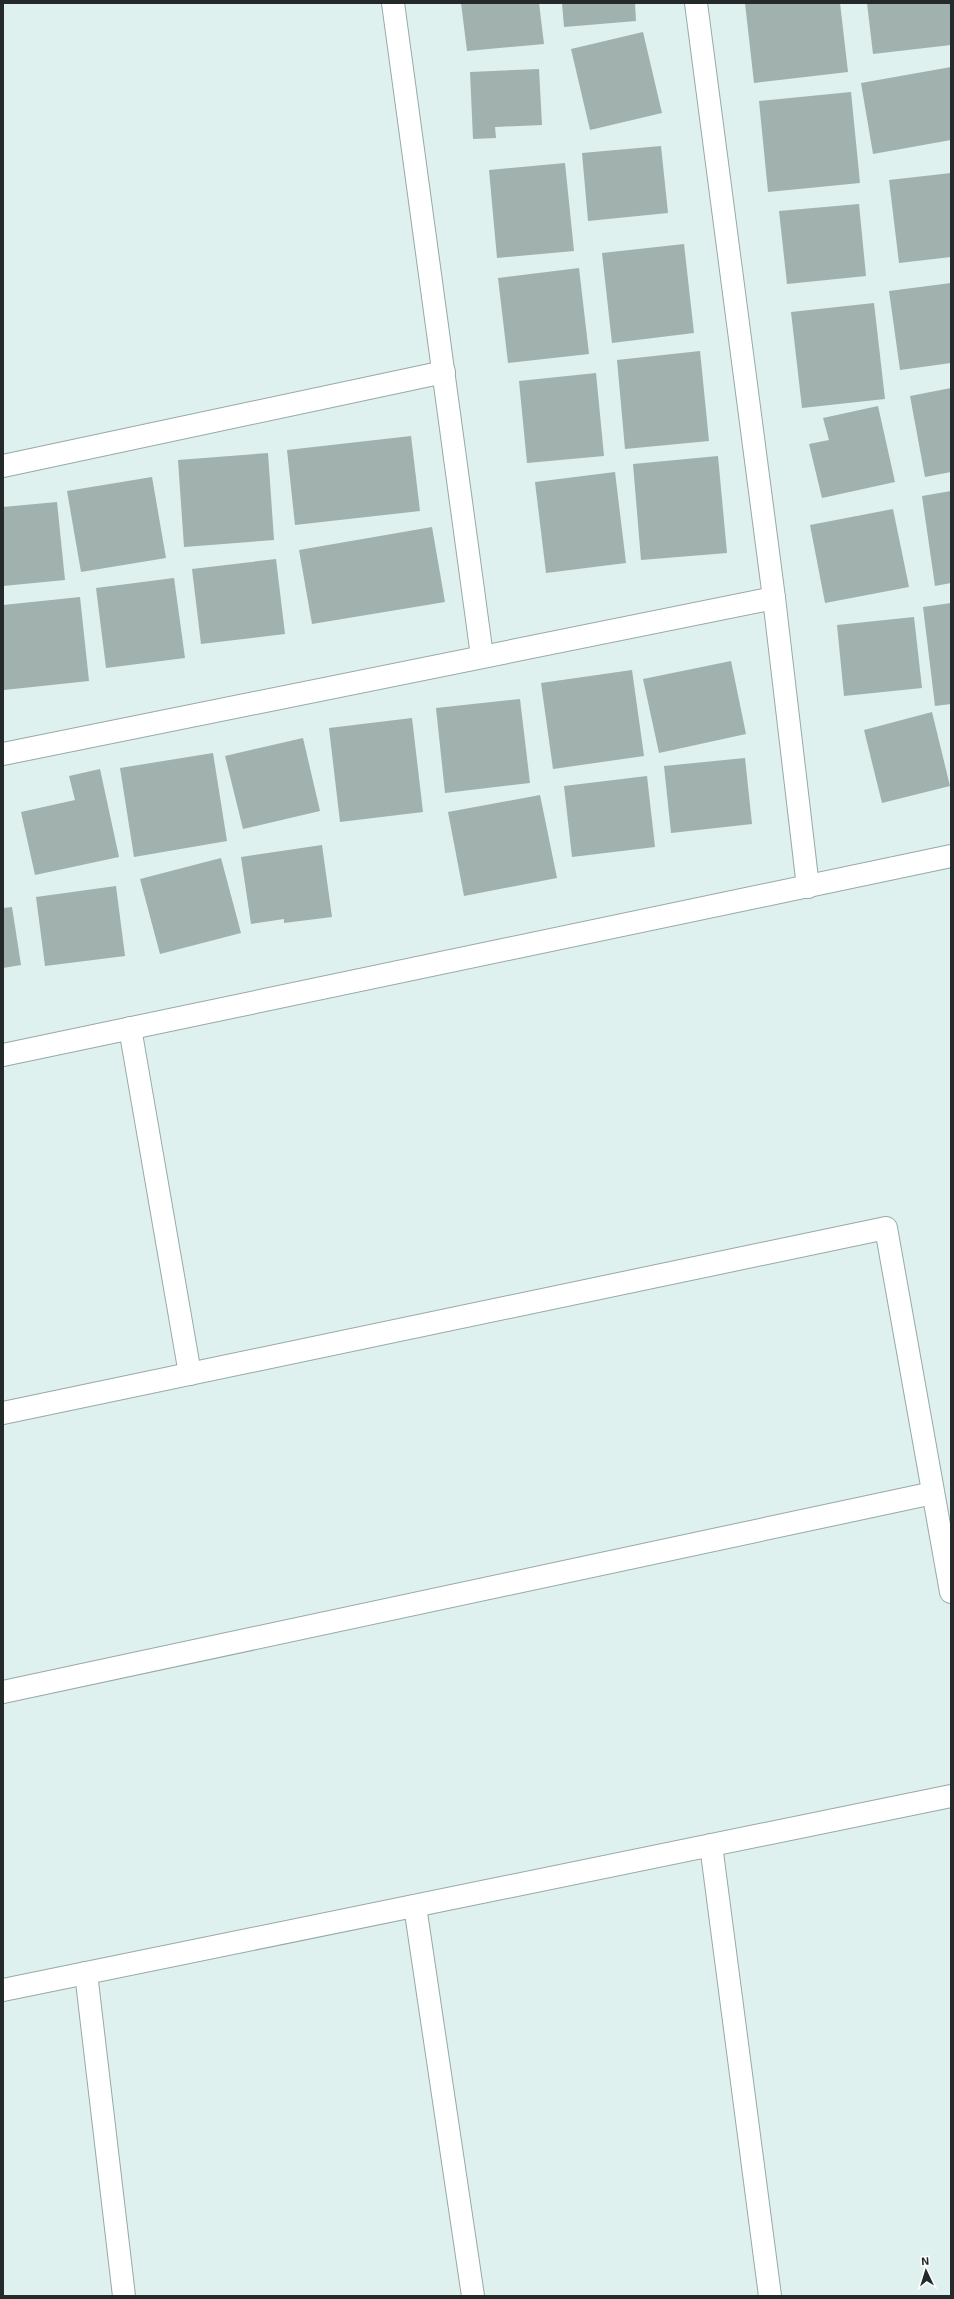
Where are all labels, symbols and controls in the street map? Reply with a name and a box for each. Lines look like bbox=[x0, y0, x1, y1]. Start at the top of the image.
north arrow bbox=[906, 2251, 946, 2291]
text: N bbox=[921, 2254, 930, 2267]

